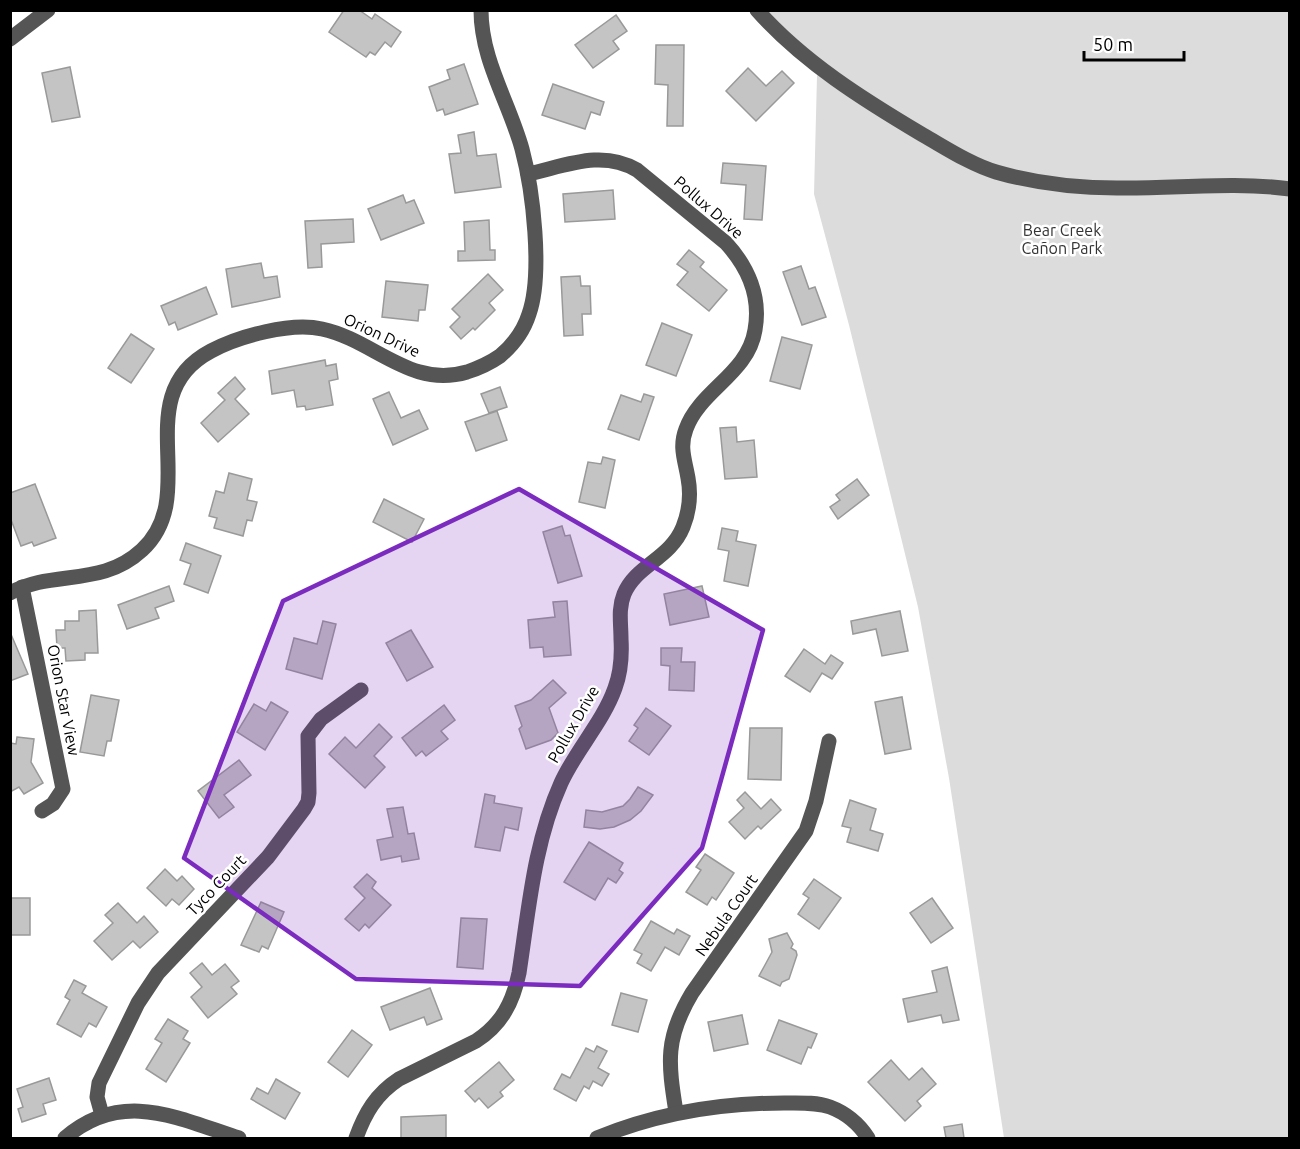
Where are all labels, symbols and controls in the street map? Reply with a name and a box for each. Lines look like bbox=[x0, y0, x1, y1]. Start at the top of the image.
scale bar bbox=[1084, 24, 1184, 62]
text: 50 m bbox=[1093, 34, 1133, 54]
street label: Pollux Drive bbox=[671, 172, 747, 242]
park label: Bear Creek Cañon Park bbox=[1021, 221, 1103, 257]
street label: Orion Drive bbox=[341, 309, 423, 361]
street label: Orion Star View bbox=[44, 643, 84, 758]
street label: Pollux Drive bbox=[544, 682, 602, 766]
street label: Tyco Court bbox=[183, 850, 250, 919]
street label: Nebula Court bbox=[691, 870, 761, 959]

